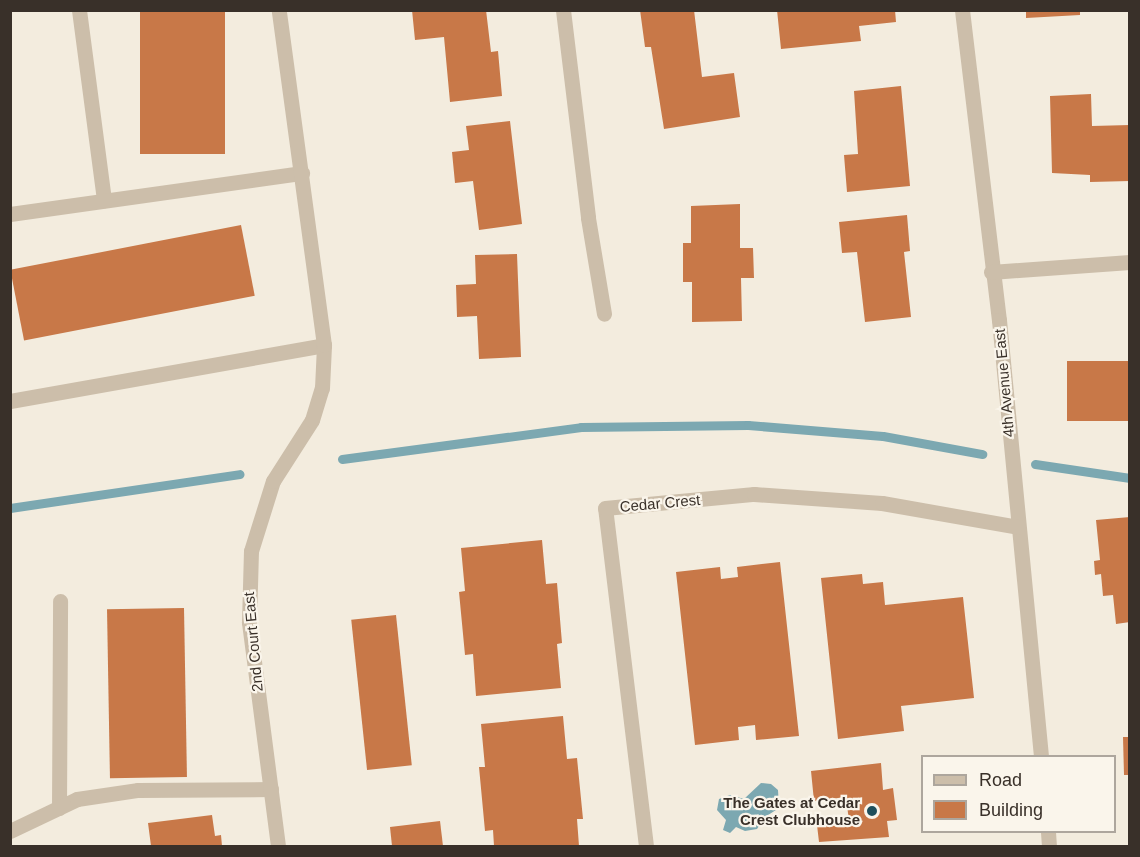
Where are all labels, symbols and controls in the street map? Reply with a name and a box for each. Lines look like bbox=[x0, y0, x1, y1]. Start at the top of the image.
street label: 4th Avenue East bbox=[990, 328, 1018, 438]
street label: Cedar Crest bbox=[619, 491, 701, 515]
street label: 2nd Court East bbox=[240, 591, 266, 693]
legend bbox=[921, 755, 1116, 833]
text: Road bbox=[979, 770, 1022, 790]
place label: The Gates at Cedar Crest Clubhouse bbox=[723, 793, 860, 828]
text: Building bbox=[979, 800, 1043, 820]
marker: The Gates at Cedar Crest Clubhouse bbox=[865, 804, 879, 818]

